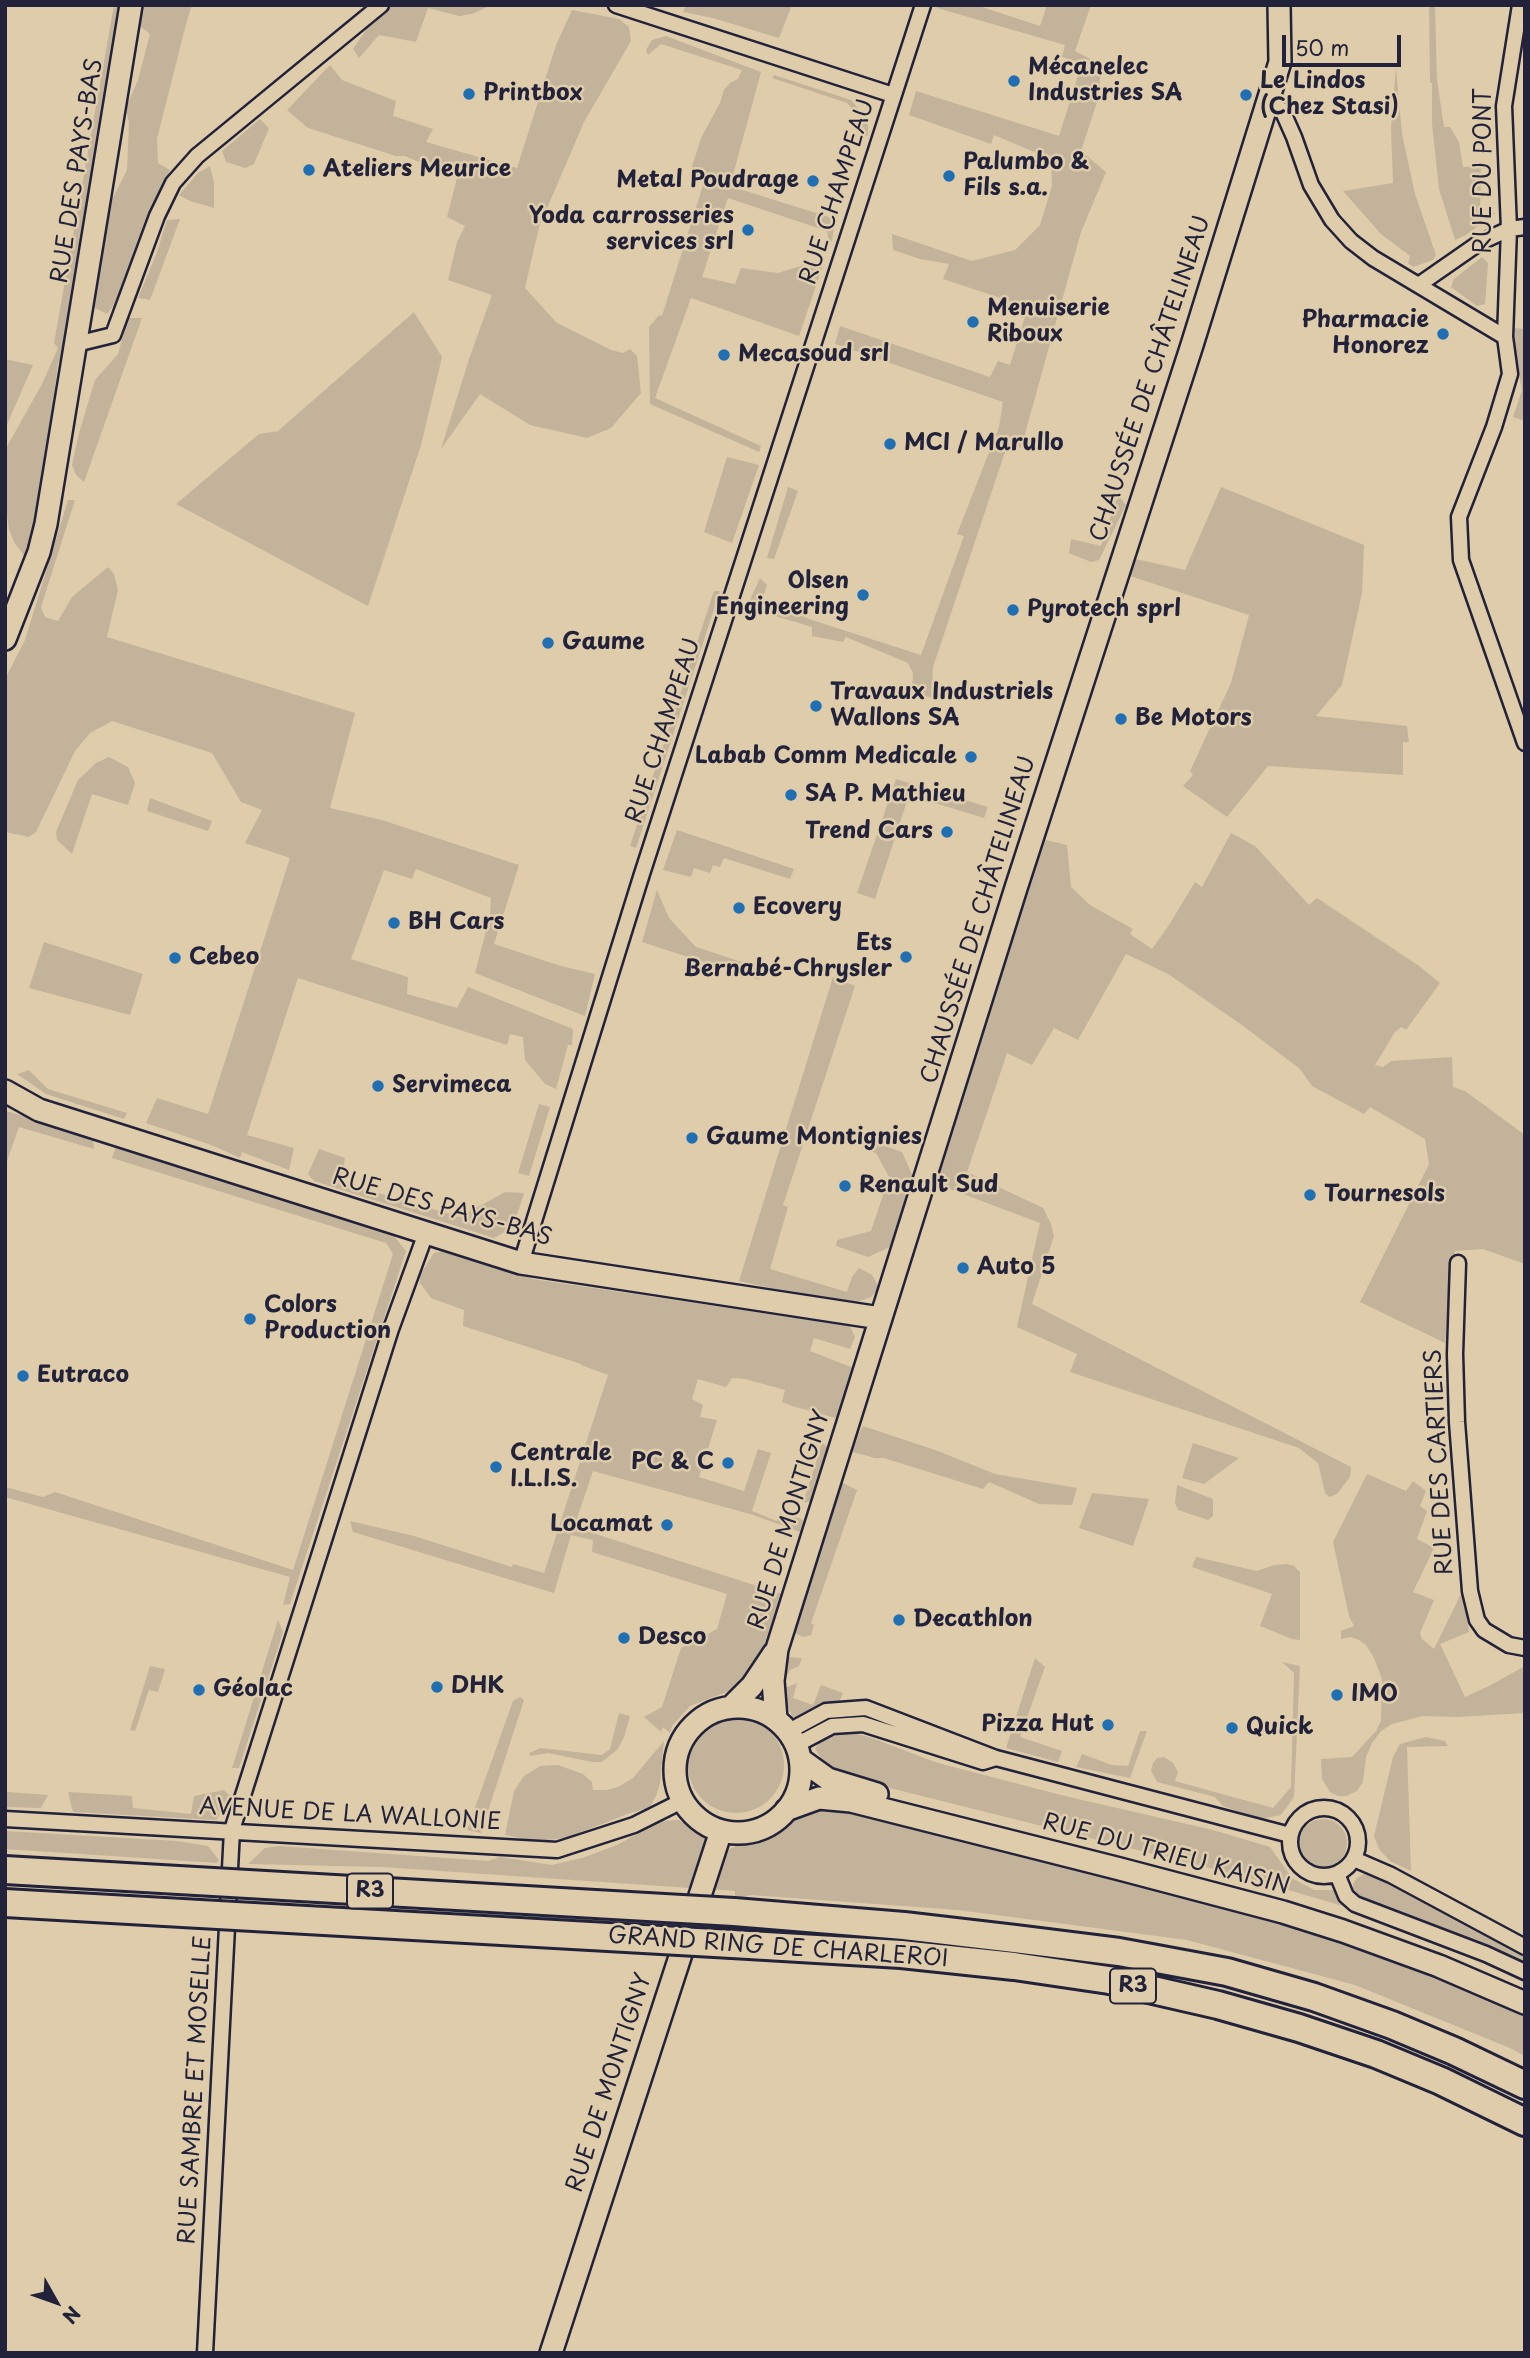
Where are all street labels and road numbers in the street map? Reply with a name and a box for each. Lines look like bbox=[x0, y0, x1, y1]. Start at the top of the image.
street label: RUE DES PAYS-BAS bbox=[47, 57, 109, 285]
street label: RUE DU PONT bbox=[1471, 88, 1499, 254]
street label: RUE CHAMPEAU bbox=[795, 96, 881, 288]
street label: CHAUSSÉE DE CHÂTELINEAU bbox=[1085, 213, 1217, 545]
street label: RUE CHAMPEAU bbox=[621, 635, 707, 827]
street label: CHAUSSÉE DE CHÂTELINEAU bbox=[916, 753, 1042, 1087]
street label: RUE DES PAYS-BAS bbox=[329, 1163, 555, 1253]
street label: RUE DES CARTIERS bbox=[1420, 1348, 1460, 1576]
street label: RUE DE MONTIGNY bbox=[743, 1407, 837, 1633]
street label: AVENUE DE LA WALLONIE bbox=[198, 1793, 502, 1837]
street label: RUE DU TRIEU KAISIN bbox=[1039, 1809, 1293, 1901]
road number: R3 bbox=[347, 1874, 393, 1909]
street label: GRAND RING DE CHARLEROI bbox=[607, 1922, 949, 1974]
street label: RUE SAMBRE ET MOSELLE bbox=[174, 1935, 218, 2245]
road number: R3 bbox=[1110, 1968, 1156, 2004]
street label: RUE DE MONTIGNY bbox=[562, 1970, 658, 2196]

